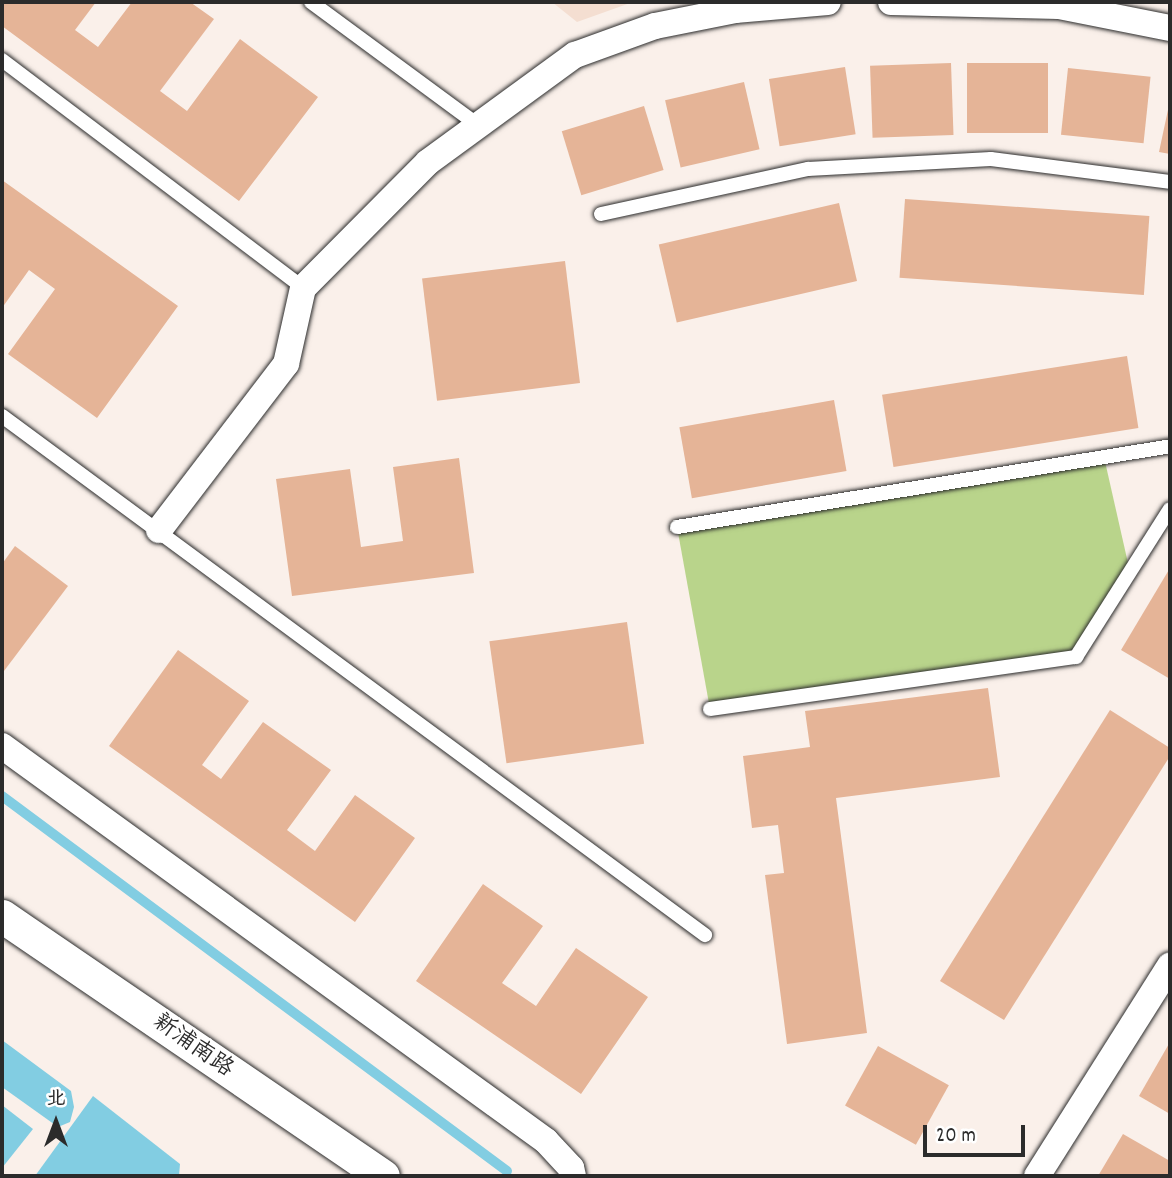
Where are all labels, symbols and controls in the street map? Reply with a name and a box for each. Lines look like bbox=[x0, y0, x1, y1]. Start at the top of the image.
street label: 新浦南路 bbox=[146, 1009, 238, 1085]
north arrow bbox=[21, 1087, 91, 1157]
text: 北 bbox=[46, 1087, 66, 1114]
scale bar bbox=[927, 1112, 1028, 1156]
text: 20 m bbox=[936, 1122, 976, 1152]

